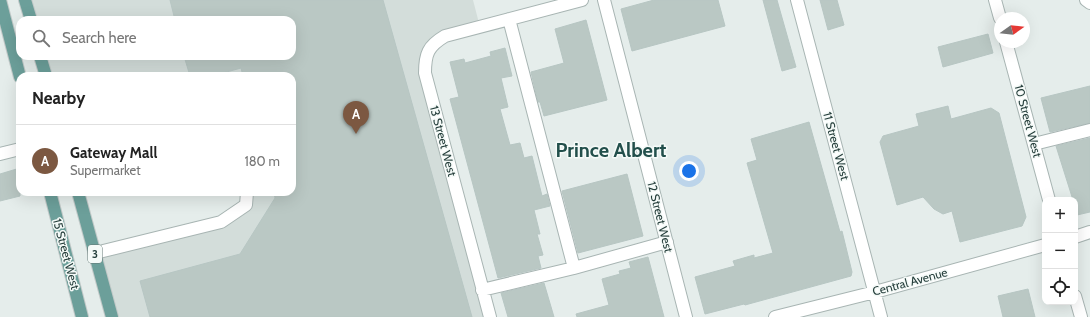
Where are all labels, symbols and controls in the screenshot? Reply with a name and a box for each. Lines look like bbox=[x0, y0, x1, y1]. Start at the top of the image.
north arrow bbox=[994, 12, 1030, 48]
search box bbox=[16, 16, 296, 60]
icon: search bbox=[30, 27, 52, 49]
text: Search here bbox=[62, 29, 137, 47]
street label: 10 Street West bbox=[1012, 83, 1045, 159]
text: Nearby bbox=[32, 88, 85, 108]
pin: A bbox=[343, 101, 369, 134]
street label: 13 Street West bbox=[427, 104, 460, 178]
street label: 11 Street West bbox=[820, 110, 853, 182]
district label: Prince Albert bbox=[556, 138, 667, 162]
text: Gateway Mall bbox=[70, 144, 157, 162]
text: A bbox=[41, 153, 49, 169]
text: 180 m bbox=[244, 153, 280, 169]
your location bbox=[679, 161, 699, 181]
text: Supermarket bbox=[70, 162, 141, 178]
street label: 12 Street West bbox=[644, 180, 677, 254]
map controls bbox=[1042, 197, 1078, 305]
button: + bbox=[1042, 197, 1078, 233]
street label: 15 Street West bbox=[50, 217, 83, 291]
button: − bbox=[1042, 233, 1078, 269]
road number: 3 bbox=[88, 245, 102, 263]
street label: Central Avenue bbox=[871, 264, 949, 299]
button: locate bbox=[1042, 269, 1078, 305]

